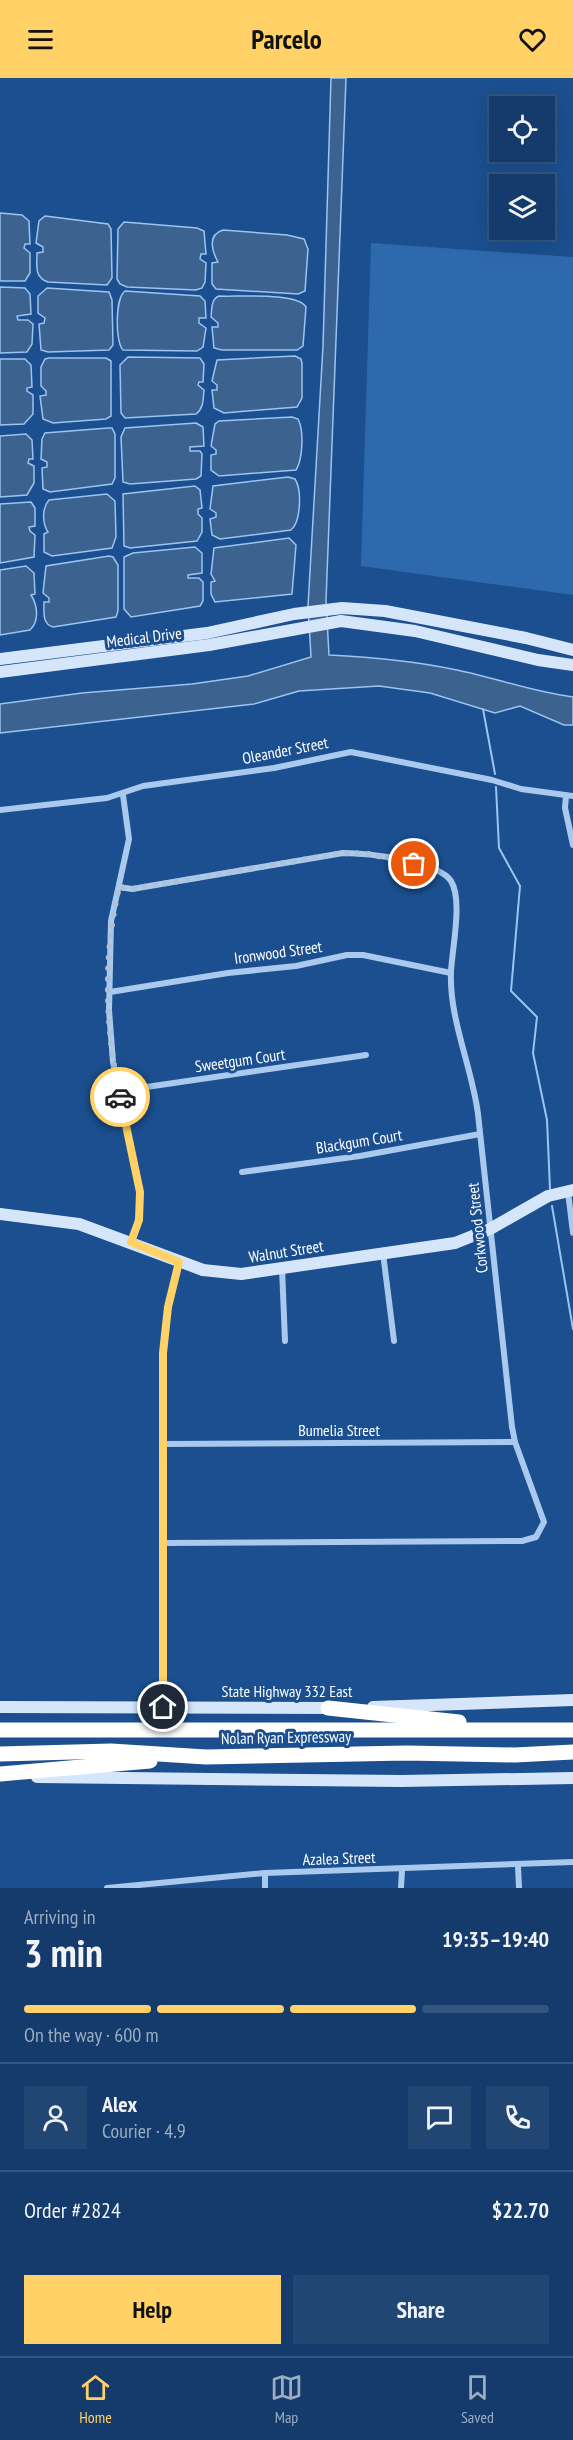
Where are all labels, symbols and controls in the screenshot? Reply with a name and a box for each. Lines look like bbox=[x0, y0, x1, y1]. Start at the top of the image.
text: Parcelo bbox=[251, 22, 322, 56]
icon: menu bbox=[24, 23, 57, 56]
icon: heart bbox=[516, 23, 549, 56]
map controls bbox=[489, 96, 555, 240]
button: locate bbox=[489, 96, 555, 162]
button: layers bbox=[489, 174, 555, 240]
street label: Medical Drive bbox=[105, 622, 183, 652]
street label: Oleander Street bbox=[240, 732, 330, 768]
pin bbox=[388, 838, 439, 889]
icon: bag bbox=[397, 847, 430, 880]
street label: Ironwood Street bbox=[233, 936, 324, 968]
street label: Sweetgum Court bbox=[194, 1044, 287, 1076]
courier bbox=[90, 1067, 150, 1127]
icon: car bbox=[104, 1081, 137, 1114]
street label: Blackgum Court bbox=[314, 1124, 404, 1158]
street label: Corkwood Street bbox=[462, 1181, 492, 1274]
street label: Walnut Street bbox=[247, 1235, 325, 1267]
street label: Bumelia Street bbox=[298, 1420, 380, 1440]
pin bbox=[137, 1681, 188, 1732]
street label: State Highway 332 East bbox=[222, 1681, 353, 1701]
icon: home bbox=[146, 1690, 179, 1723]
street label: Nolan Ryan Expressway bbox=[221, 1726, 351, 1748]
street label: Azalea Street bbox=[302, 1847, 376, 1869]
text: Arriving in bbox=[24, 1904, 96, 1930]
text: 19:35–19:40 bbox=[442, 1925, 549, 1953]
text: 3 min bbox=[24, 1927, 103, 1978]
text: On the way · 600 m bbox=[24, 2022, 159, 2048]
button: person bbox=[24, 2086, 87, 2149]
button: chat bbox=[408, 2086, 471, 2149]
button: phone bbox=[486, 2086, 549, 2149]
text: Alex bbox=[102, 2090, 137, 2118]
text: Courier · 4.9 bbox=[102, 2118, 186, 2144]
text: Order #2824 bbox=[24, 2196, 121, 2224]
text: $22.70 bbox=[492, 2196, 549, 2224]
button: Help bbox=[24, 2275, 281, 2344]
button: Share bbox=[293, 2275, 549, 2344]
tab: Home bbox=[79, 2371, 112, 2427]
tab: Map bbox=[270, 2371, 303, 2427]
tab: Saved bbox=[461, 2371, 494, 2427]

